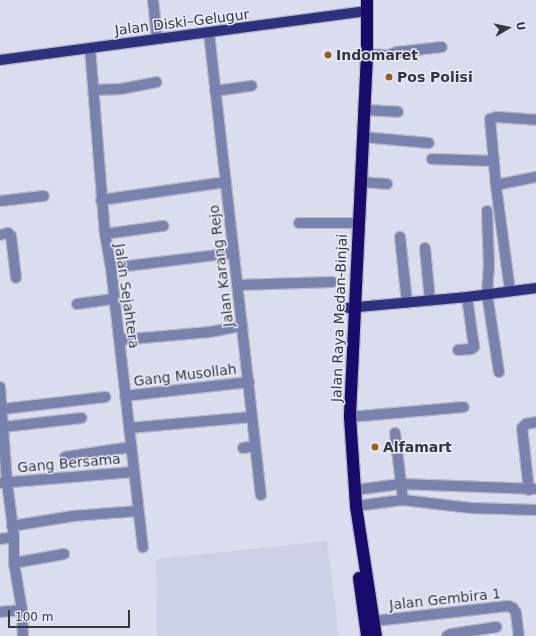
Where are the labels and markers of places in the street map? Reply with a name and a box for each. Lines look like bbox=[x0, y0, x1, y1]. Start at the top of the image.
place label: Indomaret bbox=[336, 47, 418, 63]
marker: Indomaret bbox=[323, 50, 333, 60]
place label: Pos Polisi bbox=[397, 69, 473, 85]
marker: Pos Polisi bbox=[384, 72, 394, 82]
place label: Alfamart bbox=[383, 439, 452, 455]
marker: Alfamart bbox=[370, 442, 380, 452]

